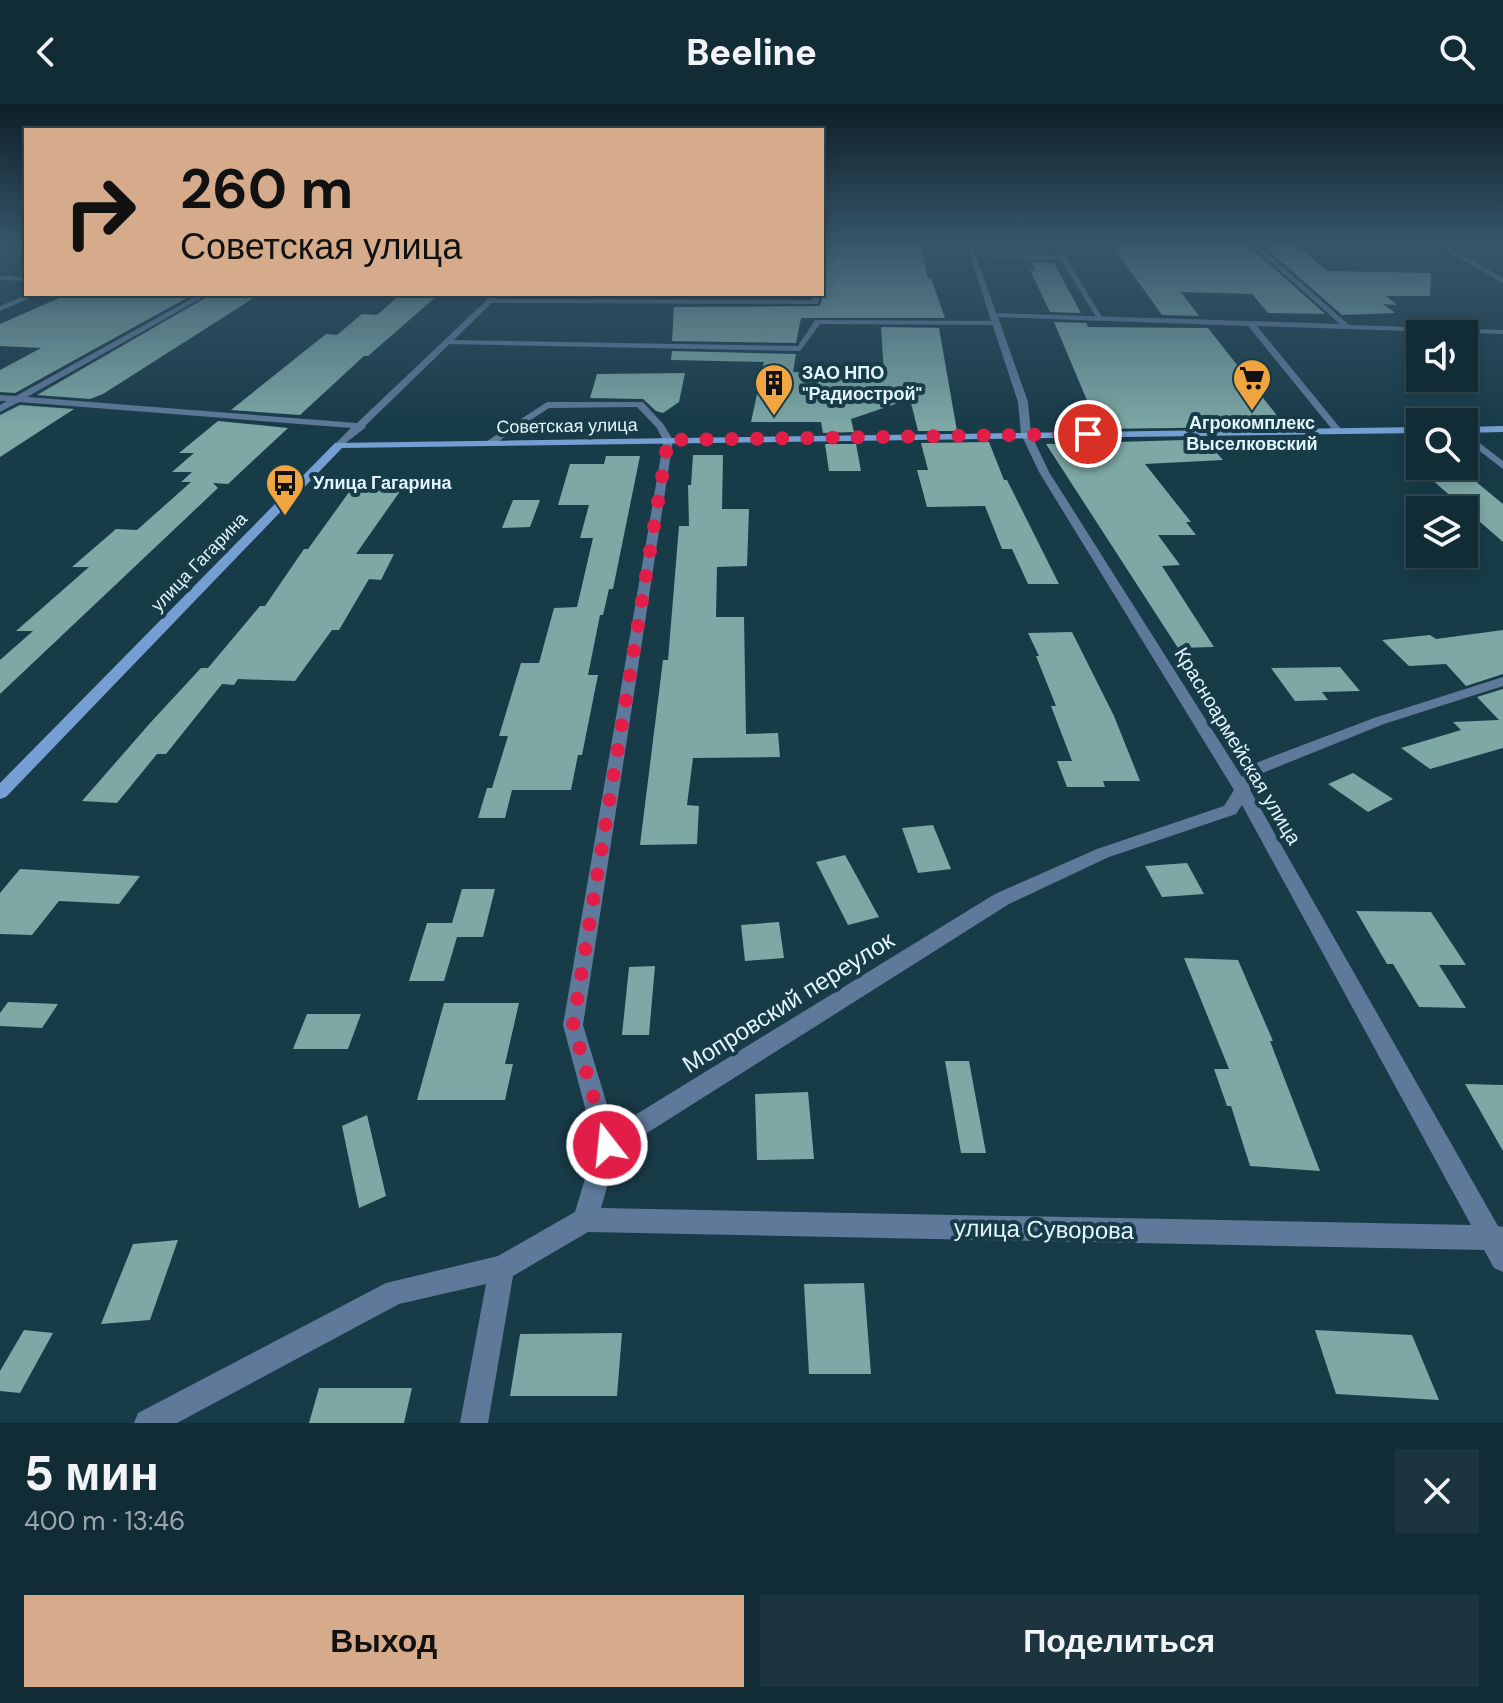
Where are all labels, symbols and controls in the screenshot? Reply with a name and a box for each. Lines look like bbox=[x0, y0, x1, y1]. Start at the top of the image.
text: Beeline bbox=[686, 29, 817, 76]
icon: back bbox=[24, 30, 68, 74]
icon: search bbox=[1435, 30, 1479, 74]
text: 260 m bbox=[180, 152, 353, 225]
icon: right bbox=[48, 160, 152, 264]
text: Советская улица bbox=[180, 223, 462, 270]
map controls bbox=[1406, 320, 1478, 568]
button: sound bbox=[1406, 320, 1478, 392]
supermarket icon: Агрокомплекс Выселковский bbox=[1231, 357, 1273, 412]
place label: ЗАО НПО "Радиострой" bbox=[802, 361, 922, 406]
building icon: ЗАО НПО "Радиострой" bbox=[753, 362, 795, 417]
pin bbox=[1054, 400, 1122, 468]
button: search bbox=[1406, 408, 1478, 480]
place label: Агрокомплекс Выселковский bbox=[1186, 411, 1318, 456]
icon: arrive bbox=[1066, 412, 1110, 456]
street label: Советская улица bbox=[496, 413, 639, 439]
bus stop icon: Улица Гагарина bbox=[264, 462, 306, 517]
place label: Улица Гагарина bbox=[313, 471, 453, 495]
button: layers bbox=[1406, 496, 1478, 568]
street label: улица Гагарина bbox=[145, 506, 253, 617]
street label: Красноармейская улица bbox=[1169, 643, 1308, 850]
street label: Мопровский переулок bbox=[676, 924, 900, 1080]
position arrow bbox=[565, 1103, 649, 1187]
street label: улица Суворова bbox=[954, 1212, 1135, 1246]
text: 5 мин bbox=[24, 1442, 159, 1505]
button: close bbox=[1395, 1449, 1479, 1533]
text: 400 m · 13:46 bbox=[24, 1504, 185, 1538]
button: Выход bbox=[24, 1595, 744, 1687]
button: Поделиться bbox=[760, 1595, 1479, 1687]

